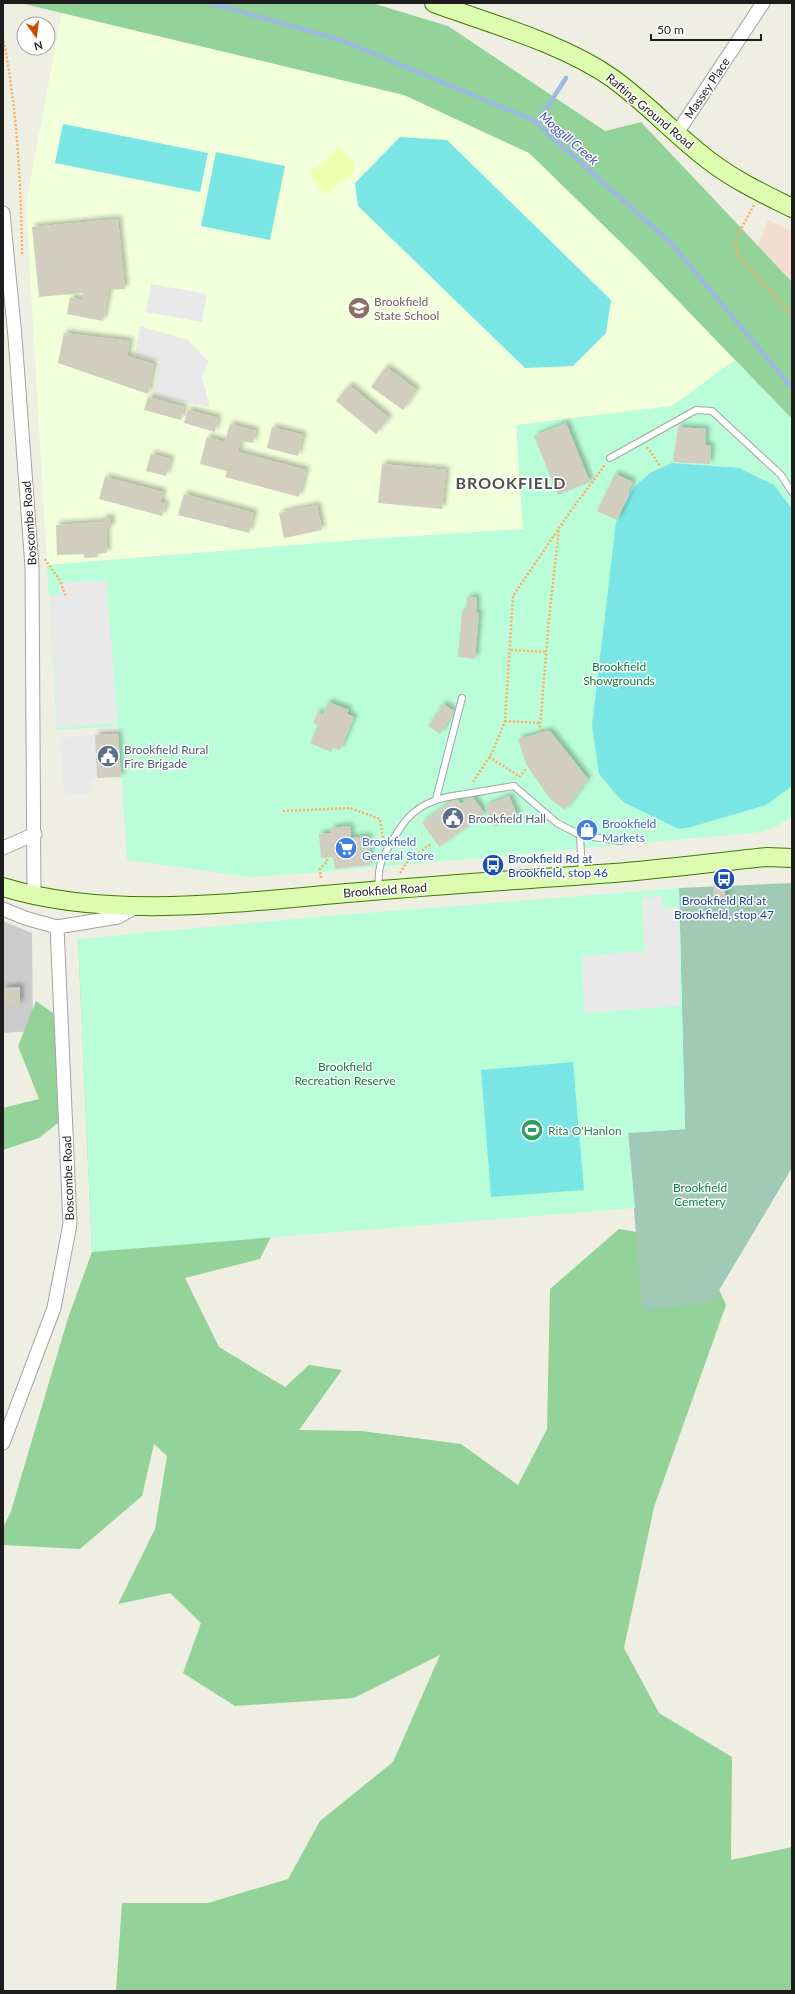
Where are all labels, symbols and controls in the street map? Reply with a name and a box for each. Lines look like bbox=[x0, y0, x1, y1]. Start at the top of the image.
north arrow bbox=[16, 16, 56, 56]
scale bar bbox=[651, 16, 761, 42]
text: 50 m bbox=[657, 22, 684, 37]
text: N bbox=[33, 39, 44, 54]
street label: Massey Place bbox=[681, 55, 733, 121]
street label: Rafting Ground Road bbox=[603, 70, 697, 152]
water label: Moggill Creek bbox=[536, 108, 602, 169]
place label: Brookfield State School bbox=[374, 294, 439, 323]
school or university icon: Brookfield State School bbox=[346, 295, 372, 321]
district label: BROOKFIELD bbox=[456, 473, 566, 492]
street label: Boscombe Road bbox=[19, 480, 39, 566]
park label: Brookfield Showgrounds bbox=[583, 659, 655, 688]
place label: Brookfield Rural Fire Brigade bbox=[124, 742, 208, 771]
public building icon: Brookfield Rural Fire Brigade bbox=[95, 743, 121, 769]
public building icon: Brookfield Hall bbox=[440, 805, 466, 831]
place label: Brookfield Hall bbox=[468, 811, 546, 826]
place label: Brookfield Markets bbox=[602, 816, 656, 845]
shop icon: Brookfield Markets bbox=[574, 817, 600, 843]
place label: Brookfield General Store bbox=[362, 834, 434, 863]
supermarket icon: Brookfield General Store bbox=[333, 835, 359, 861]
place label: Brookfield Rd at Brookfield, stop 46 bbox=[508, 851, 608, 880]
bus stop icon: Brookfield Rd at Brookfield, stop 46 bbox=[480, 852, 506, 878]
bus stop icon: Brookfield Rd at Brookfield, stop 47 bbox=[711, 866, 737, 892]
street label: Brookfield Road bbox=[343, 880, 427, 900]
place label: Brookfield Rd at Brookfield, stop 47 bbox=[674, 893, 774, 922]
park label: Brookfield Recreation Reserve bbox=[294, 1059, 396, 1088]
sports icon: Rita O'Hanlon bbox=[519, 1117, 545, 1143]
place label: Rita O'Hanlon bbox=[548, 1123, 622, 1138]
street label: Boscombe Road bbox=[59, 1135, 77, 1221]
park label: Brookfield Cemetery bbox=[673, 1180, 727, 1209]

